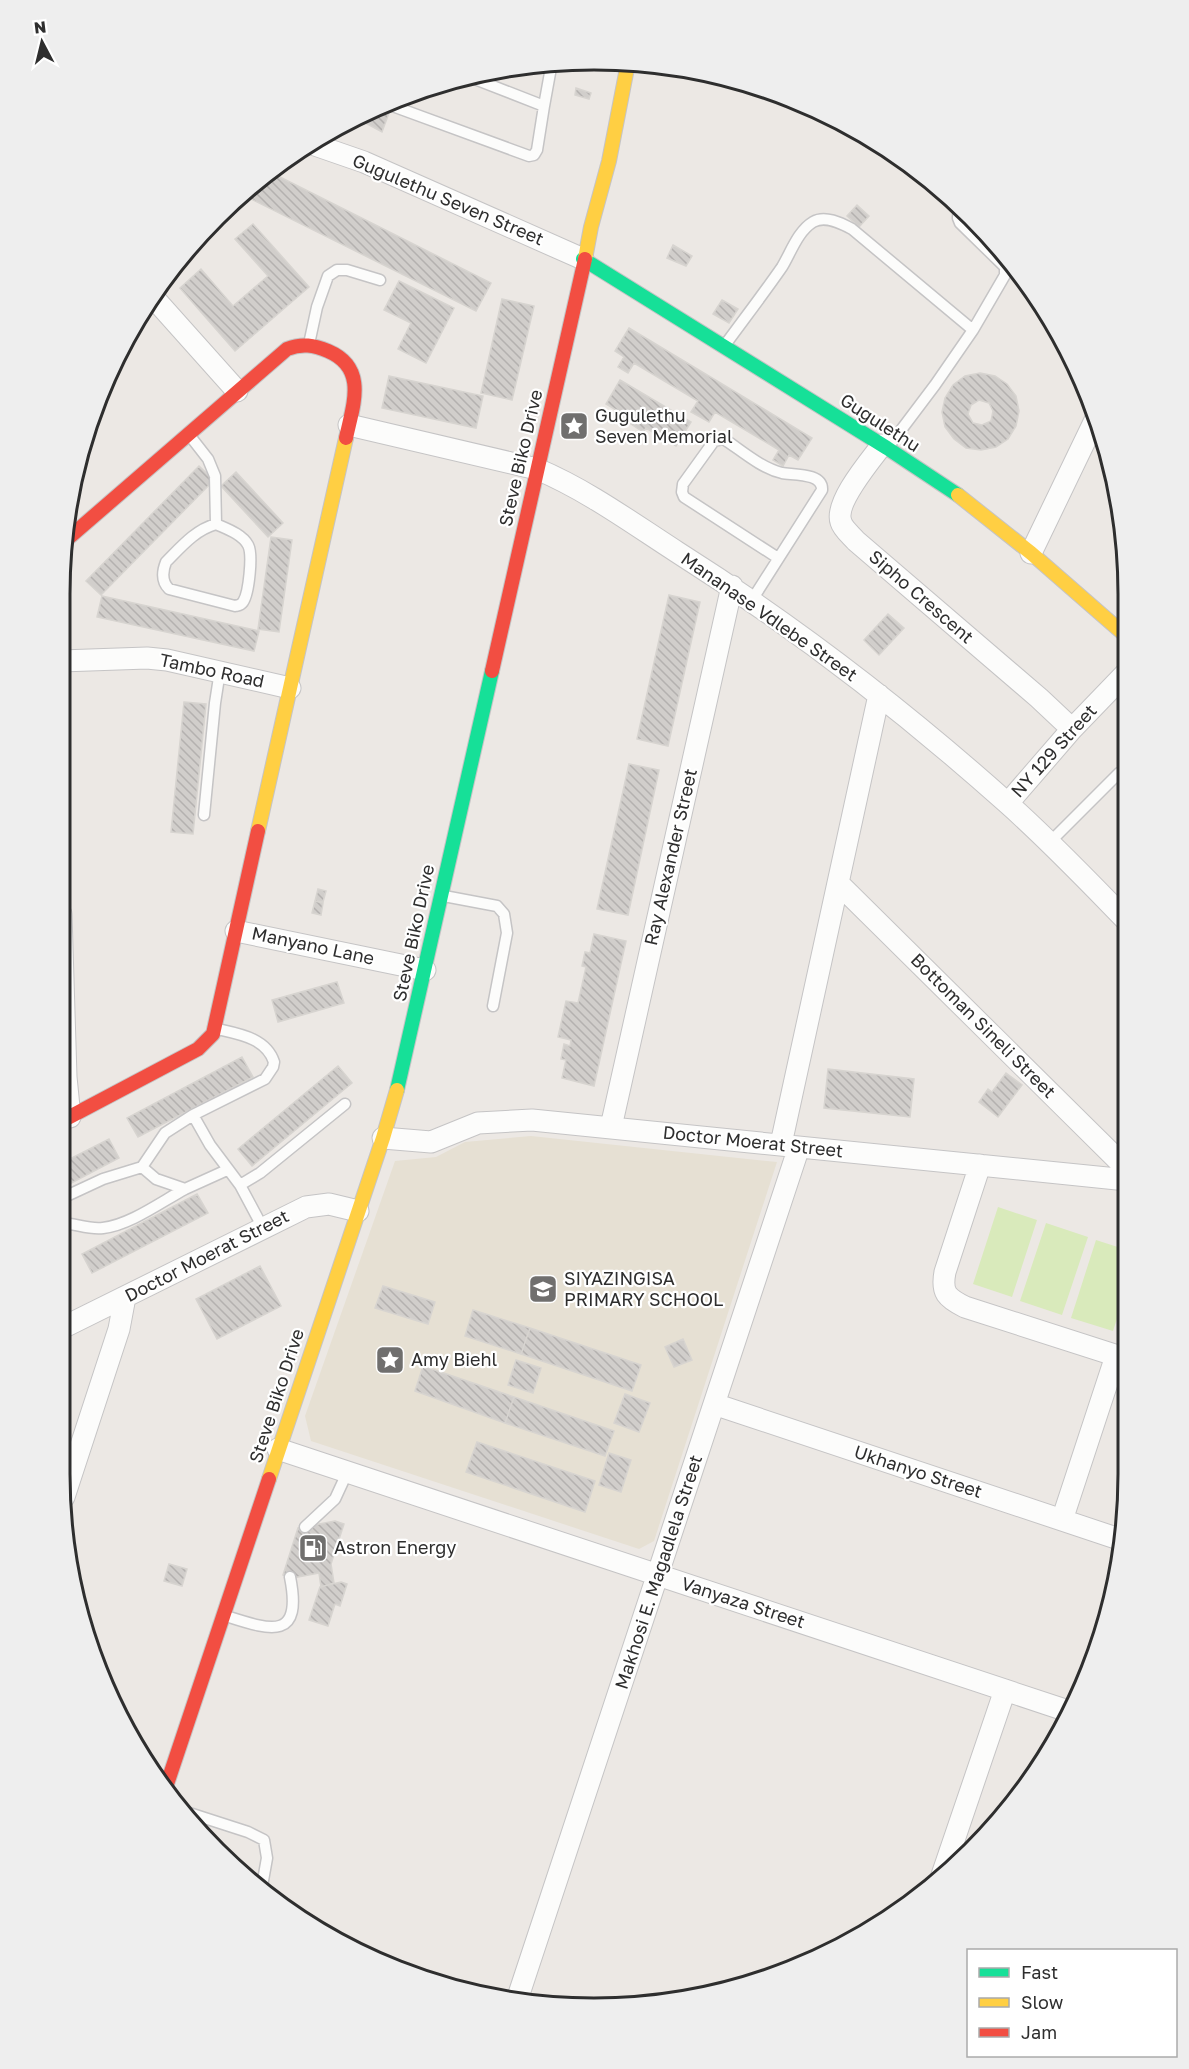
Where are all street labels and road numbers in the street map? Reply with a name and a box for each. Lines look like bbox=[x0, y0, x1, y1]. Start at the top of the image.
street label: Gugulethu Seven Street bbox=[349, 149, 547, 249]
street label: Steve Biko Drive bbox=[494, 387, 546, 528]
street label: Gugulethu bbox=[837, 388, 925, 456]
street label: Sipho Crescent bbox=[865, 545, 978, 648]
street label: Mananase Vdlebe Street bbox=[677, 547, 862, 685]
street label: Tambo Road bbox=[158, 648, 266, 692]
street label: NY 129 Street bbox=[1006, 699, 1101, 801]
street label: Ray Alexander Street bbox=[639, 766, 701, 947]
street label: Steve Biko Drive bbox=[388, 862, 438, 1003]
street label: Manyano Lane bbox=[250, 921, 376, 969]
street label: Bottoman Sineli Street bbox=[907, 948, 1061, 1102]
street label: Doctor Moerat Street bbox=[662, 1121, 844, 1161]
street label: Doctor Moerat Street bbox=[121, 1204, 292, 1306]
street label: Steve Biko Drive bbox=[244, 1326, 308, 1466]
street label: Ukhanyo Street bbox=[851, 1440, 985, 1502]
street label: Makhosi E. Magadlela Street bbox=[610, 1452, 706, 1692]
street label: Vanyaza Street bbox=[679, 1572, 808, 1632]

